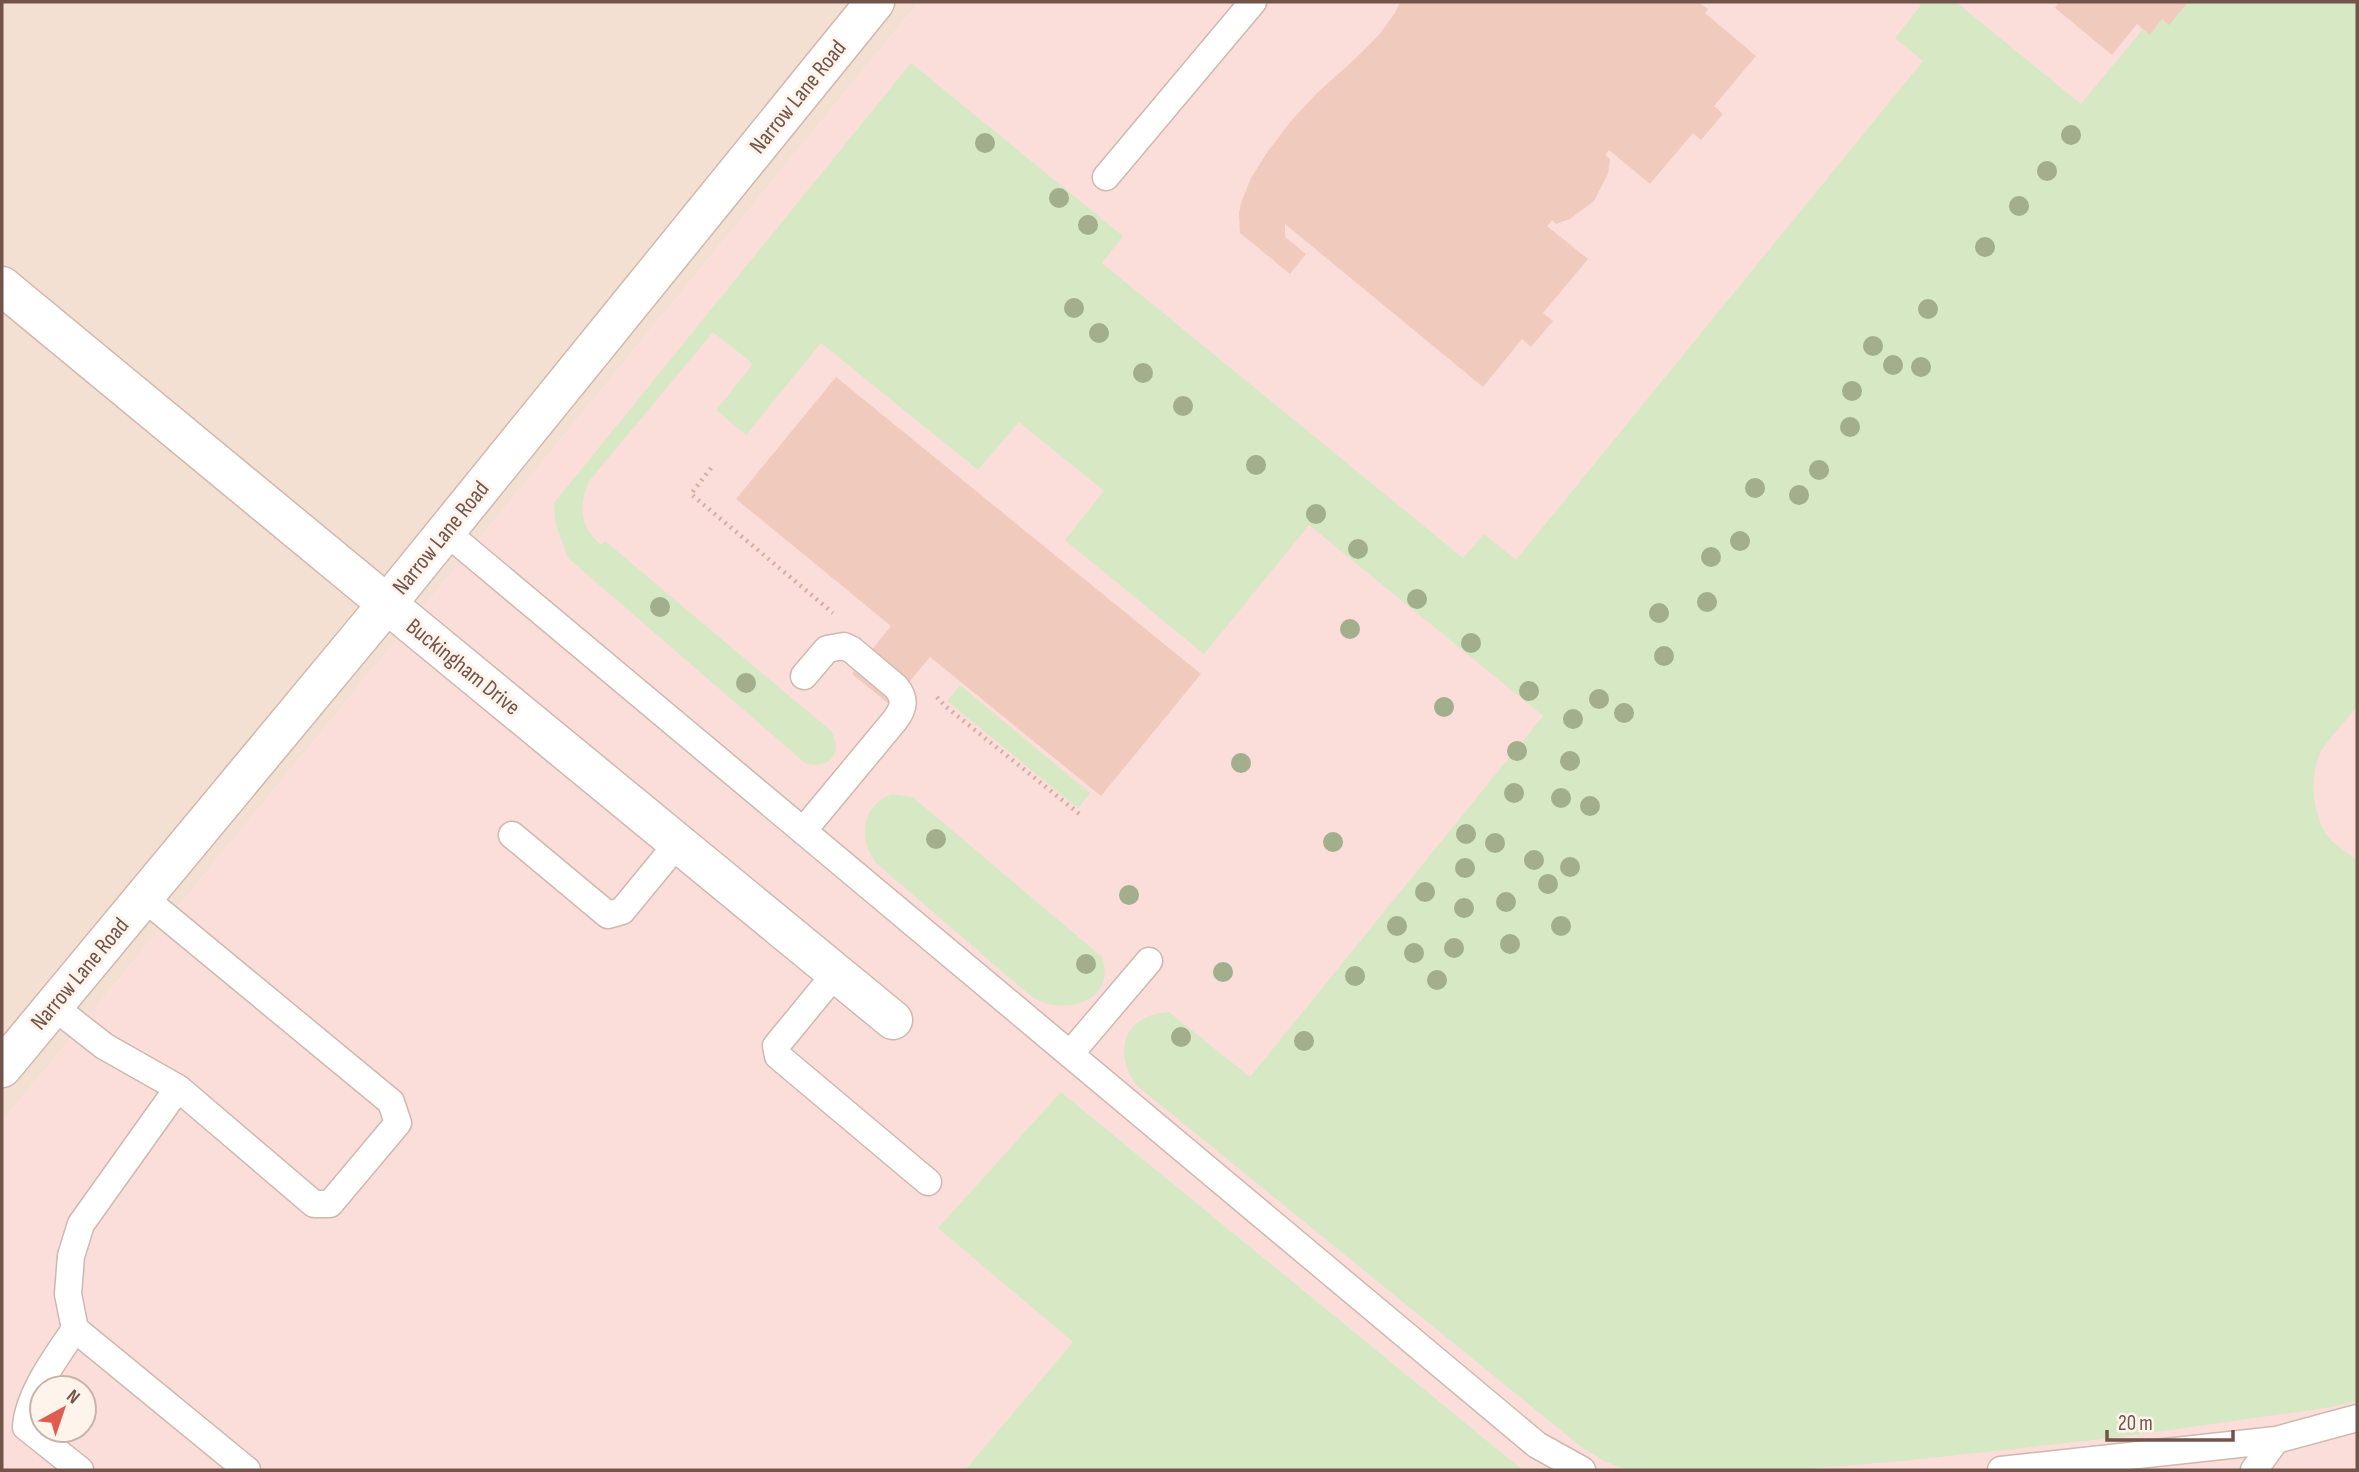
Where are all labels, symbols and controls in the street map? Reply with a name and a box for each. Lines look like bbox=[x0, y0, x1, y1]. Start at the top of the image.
street label: Narrow Lane Road bbox=[744, 35, 852, 159]
street label: Narrow Lane Road bbox=[387, 476, 495, 600]
street label: Buckingham Drive bbox=[400, 613, 526, 721]
street label: Narrow Lane Road bbox=[25, 912, 135, 1036]
north arrow bbox=[28, 1374, 98, 1444]
text: N bbox=[62, 1385, 84, 1409]
scale bar bbox=[2107, 1398, 2233, 1442]
text: 20 m bbox=[2118, 1411, 2153, 1436]

